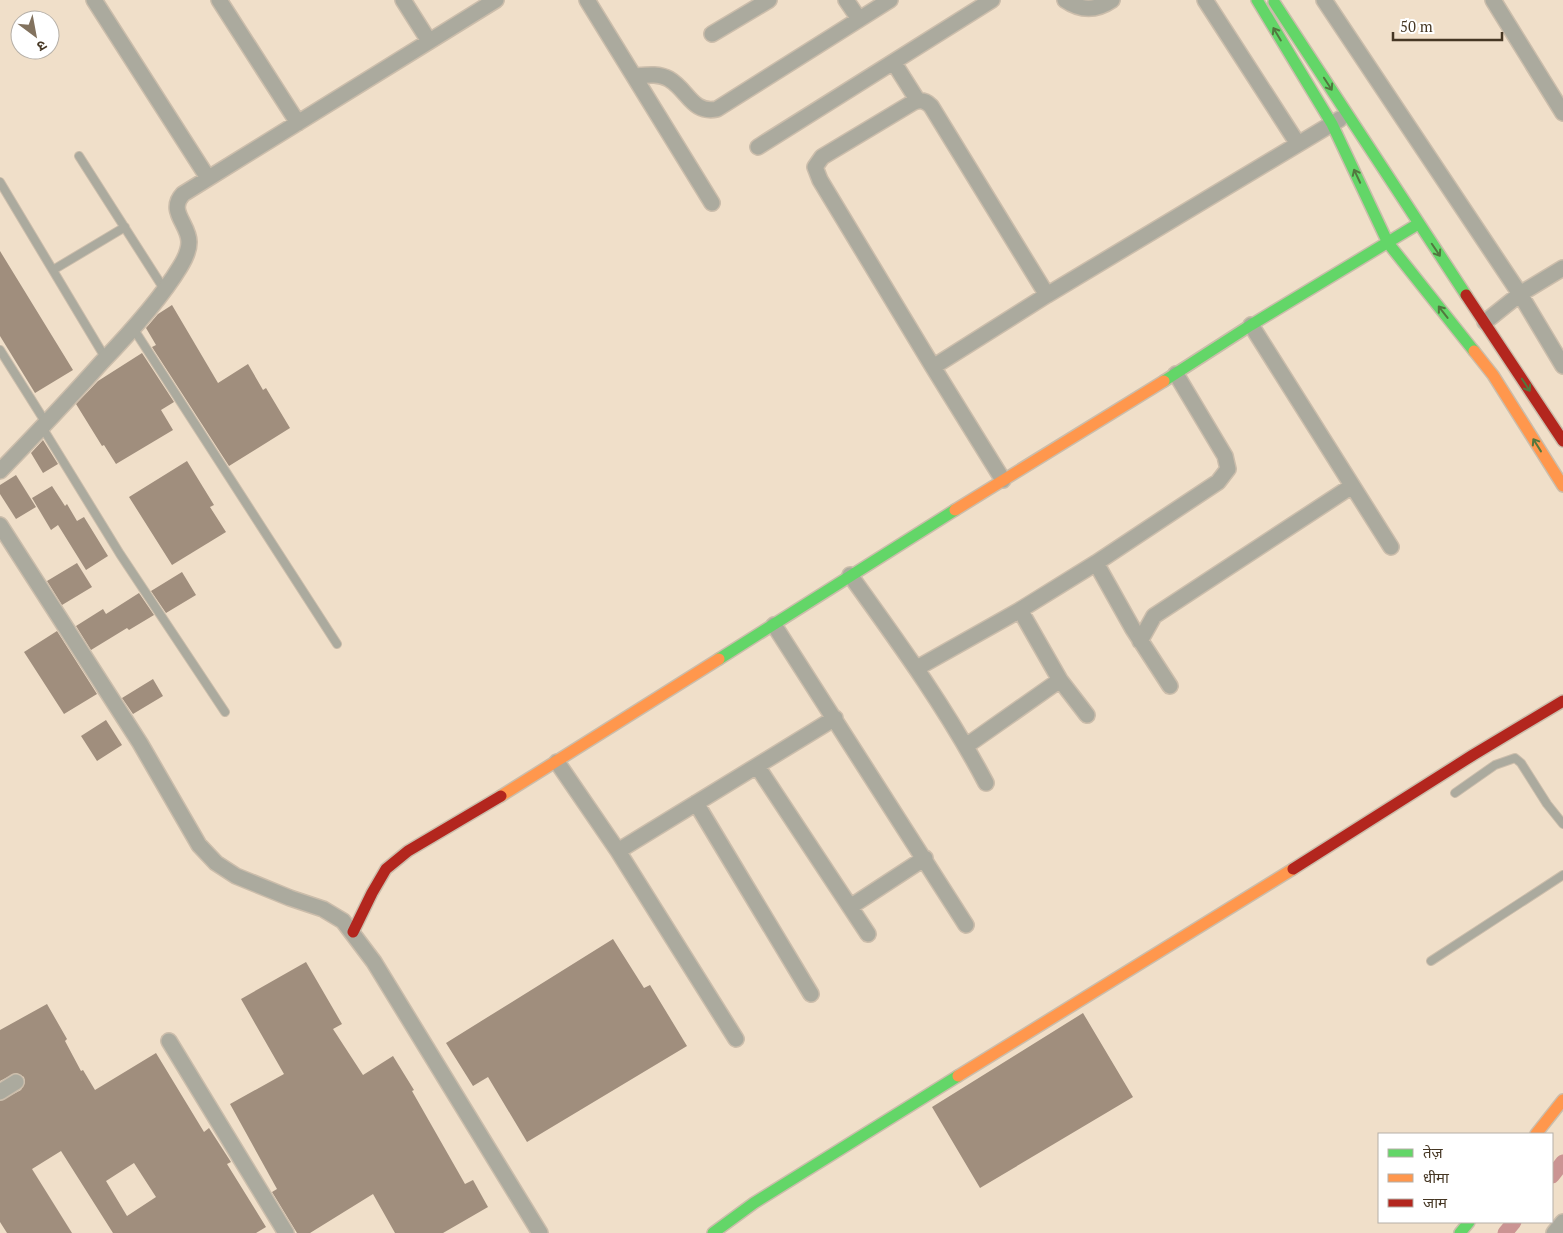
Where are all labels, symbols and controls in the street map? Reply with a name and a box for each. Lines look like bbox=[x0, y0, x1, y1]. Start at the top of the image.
north arrow bbox=[10, 10, 60, 60]
scale bar bbox=[1393, 10, 1502, 42]
text: 50 m bbox=[1400, 16, 1433, 36]
one-way arrow bbox=[1272, 28, 1282, 42]
text: उ bbox=[33, 36, 51, 57]
one-way arrow bbox=[1324, 77, 1334, 91]
one-way arrow bbox=[1351, 169, 1361, 184]
one-way arrow bbox=[1431, 243, 1441, 257]
one-way arrow bbox=[1438, 306, 1449, 319]
one-way arrow bbox=[1521, 378, 1532, 392]
one-way arrow bbox=[1532, 438, 1542, 452]
legend bbox=[1378, 1133, 1553, 1223]
text: तेज़ bbox=[1423, 1142, 1444, 1162]
text: धीमा bbox=[1423, 1167, 1450, 1187]
text: जाम bbox=[1423, 1192, 1448, 1212]

